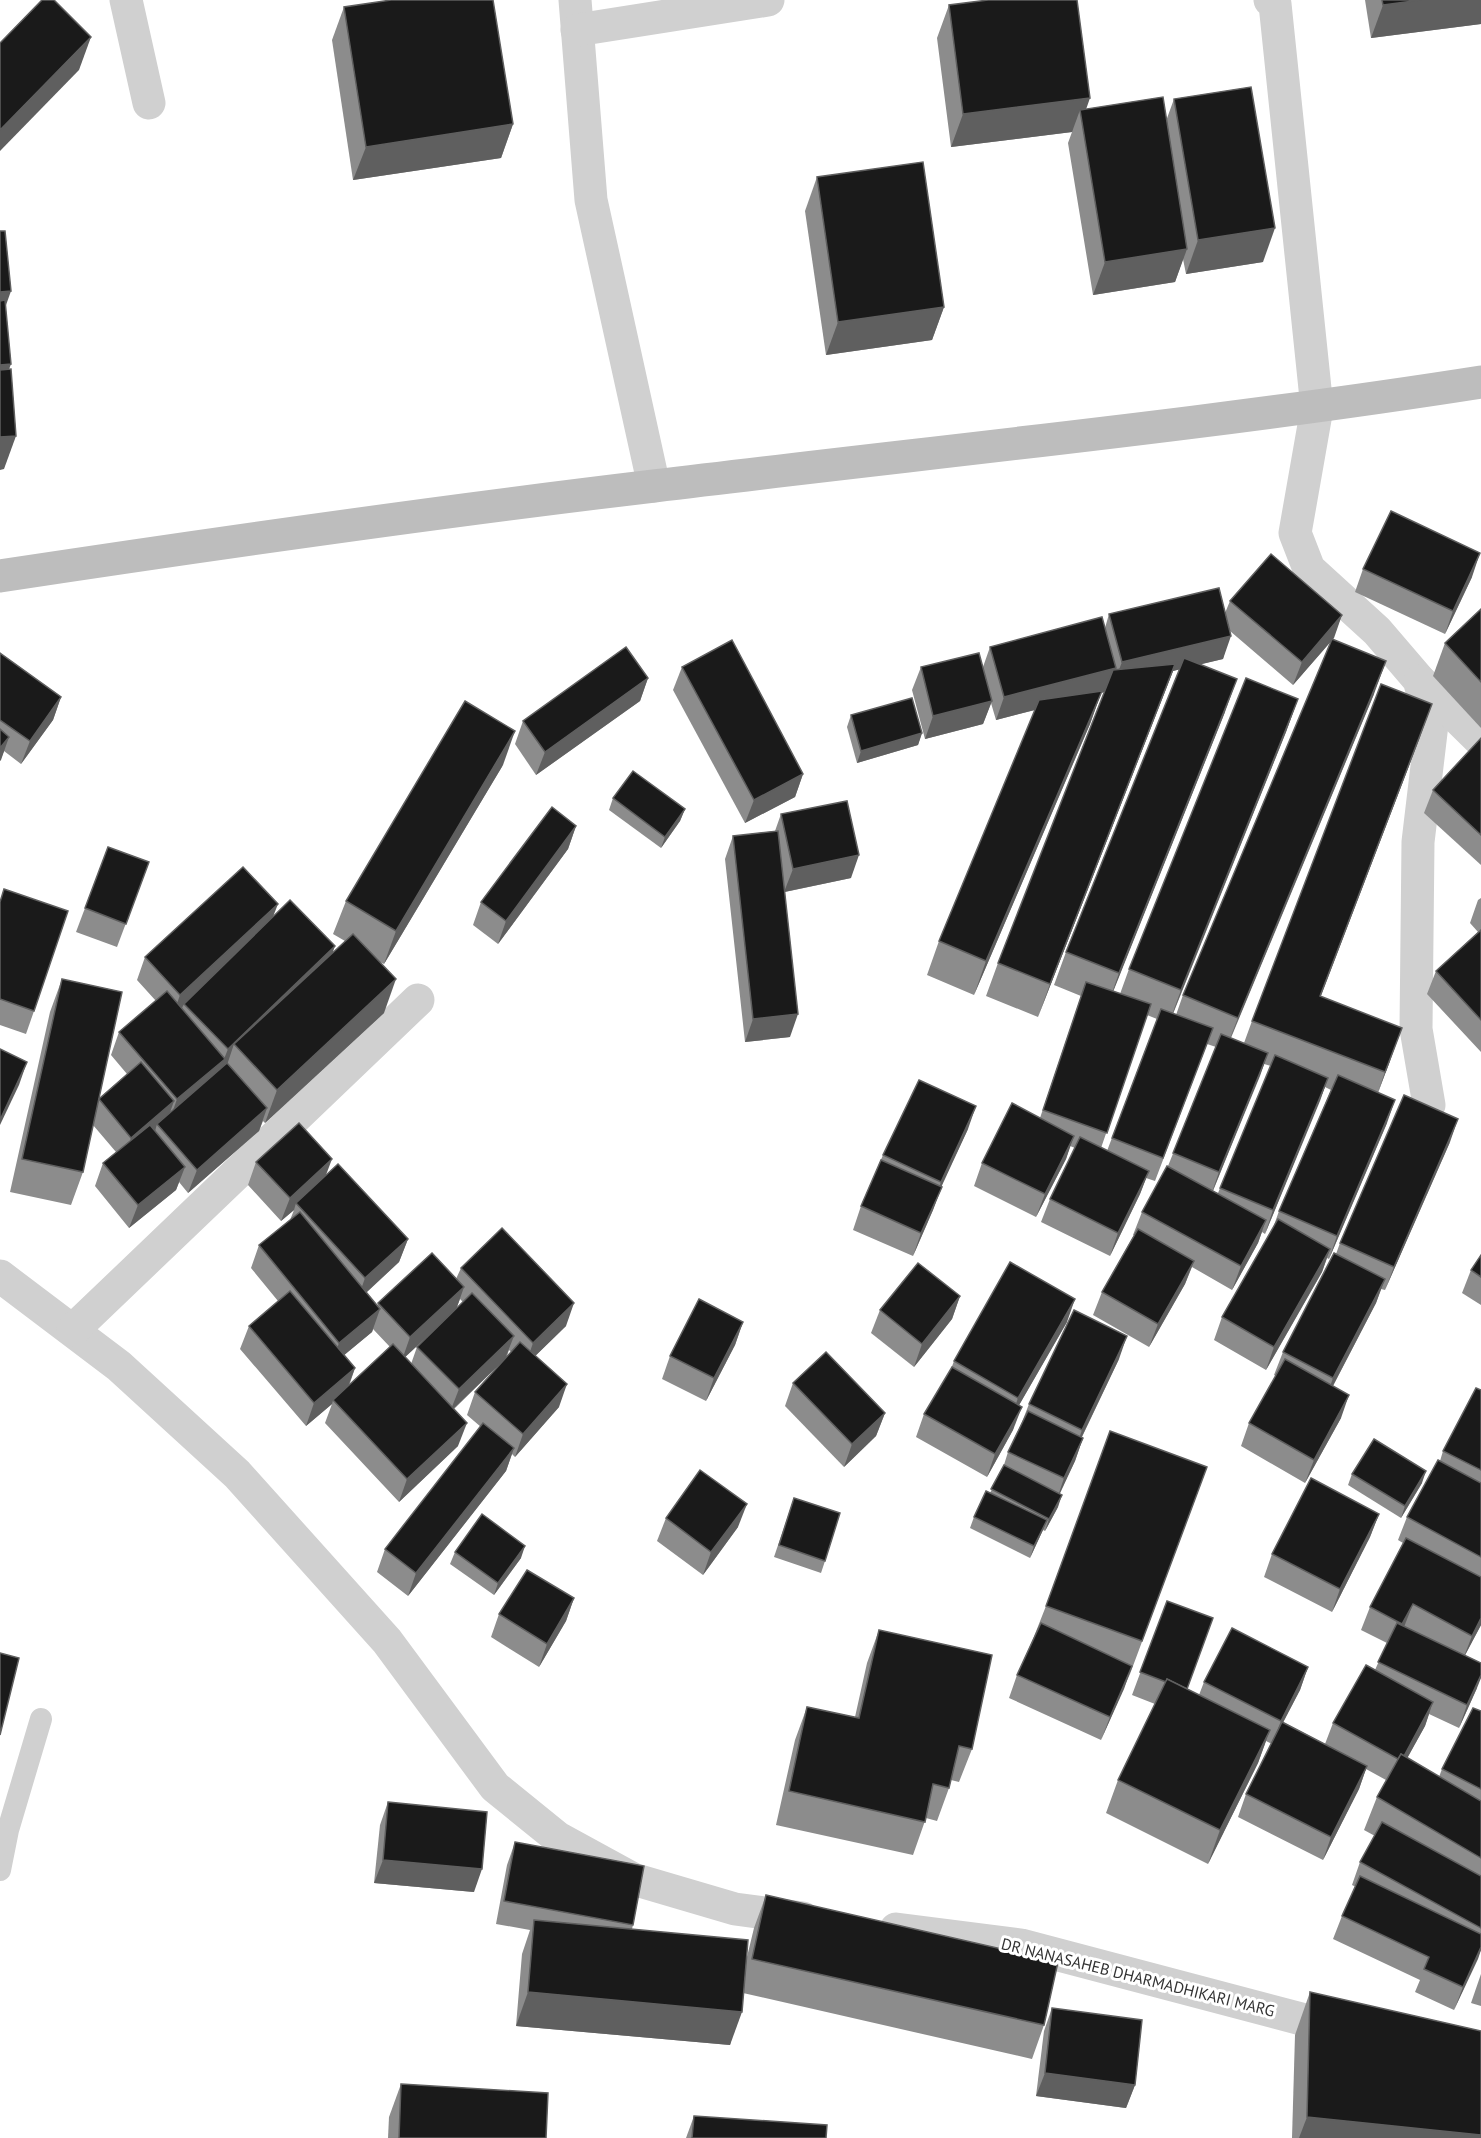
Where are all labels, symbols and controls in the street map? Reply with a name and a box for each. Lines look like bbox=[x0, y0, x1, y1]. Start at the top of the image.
street label: DR NANASAHEB DHARMADHIKARI MARG bbox=[999, 1933, 1277, 2021]

